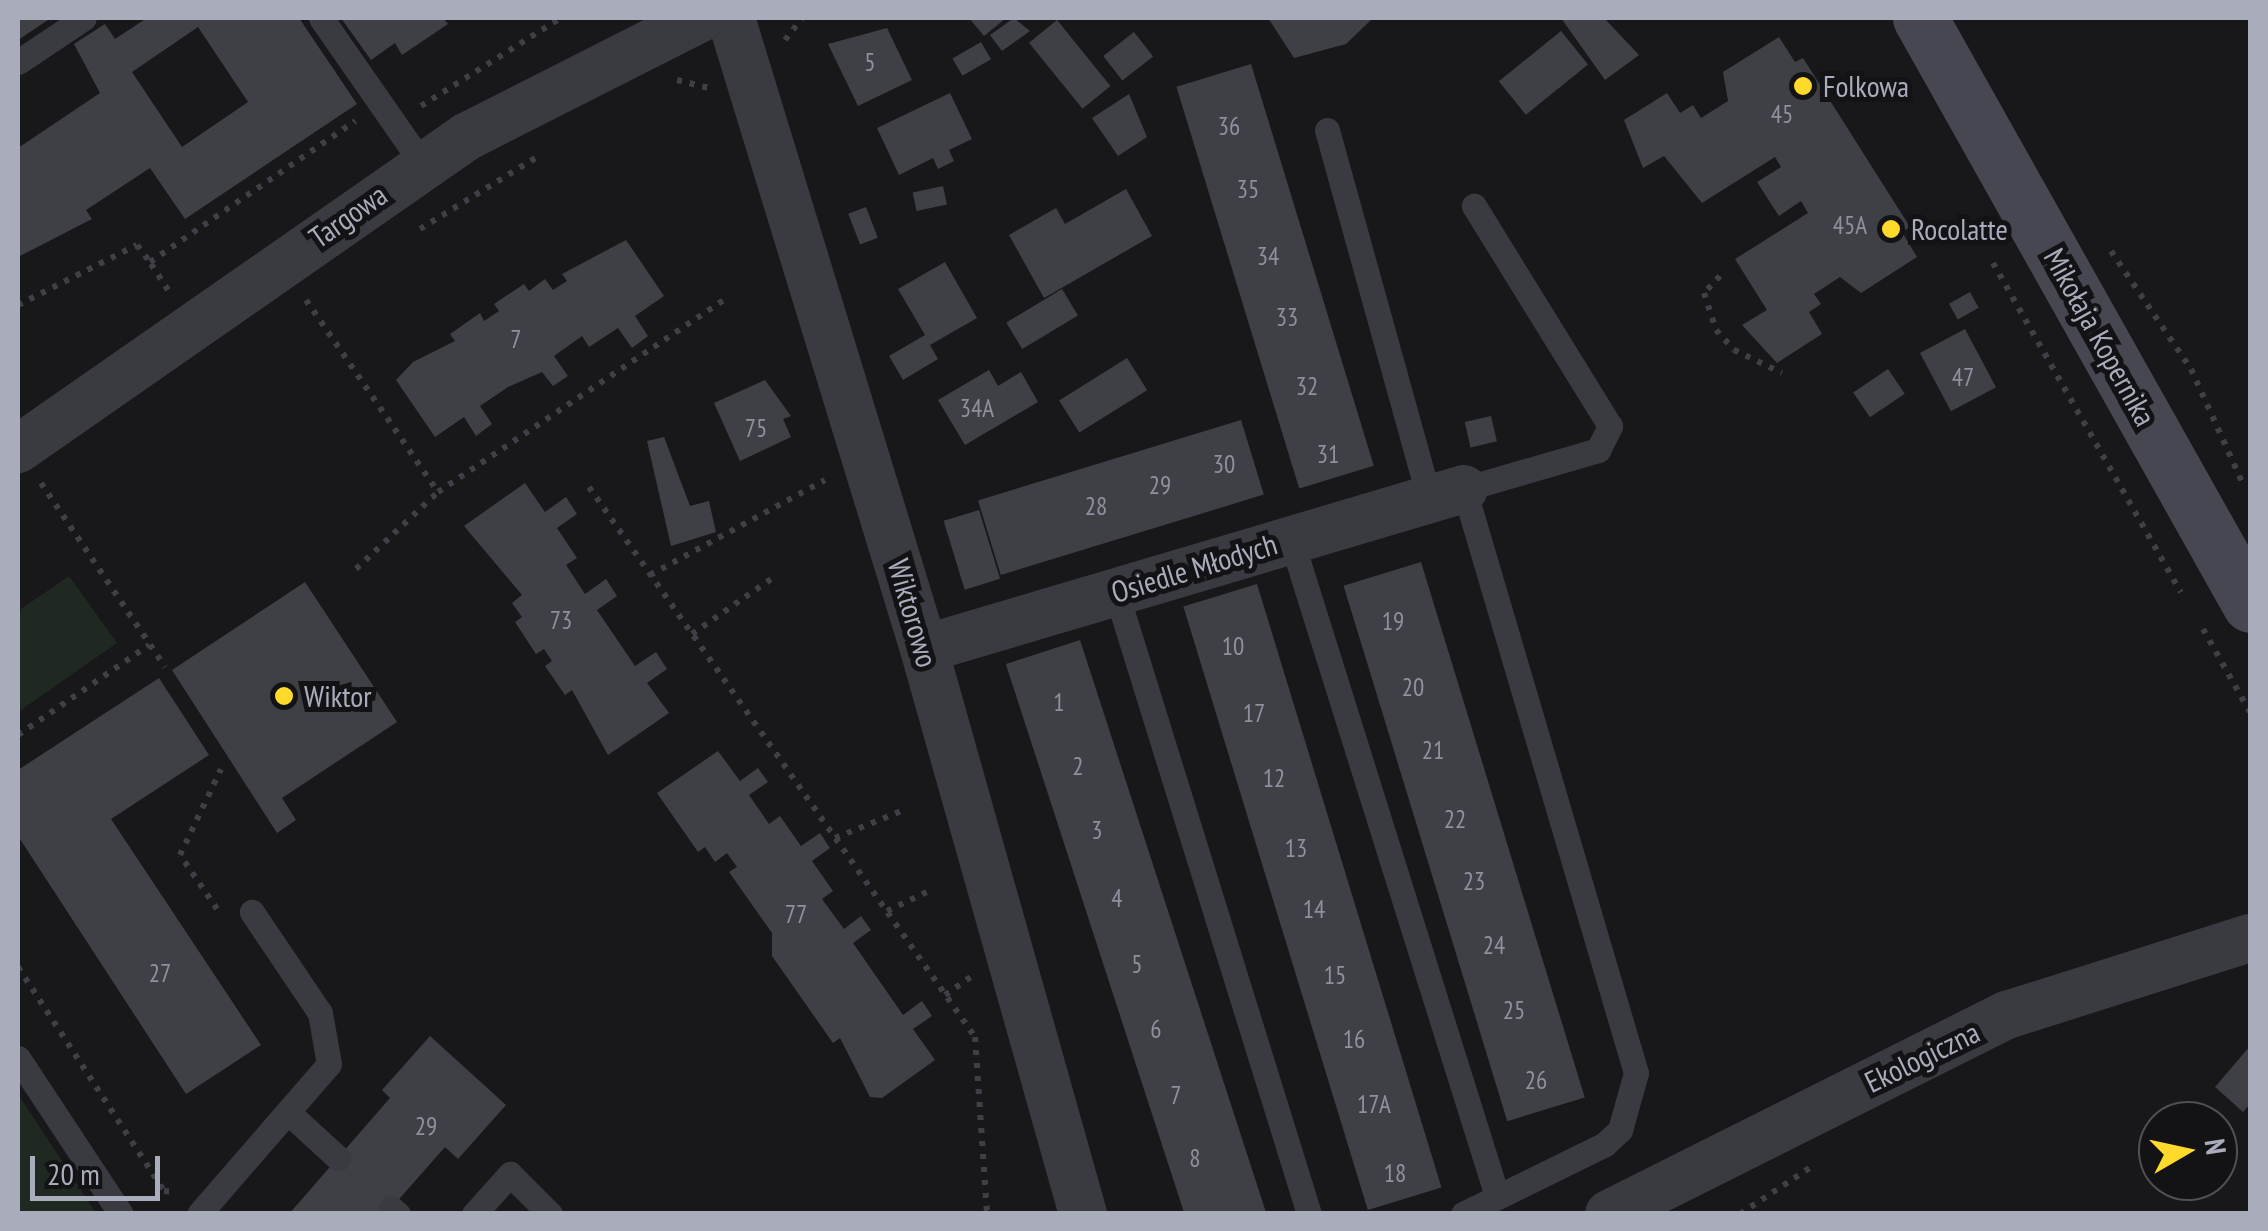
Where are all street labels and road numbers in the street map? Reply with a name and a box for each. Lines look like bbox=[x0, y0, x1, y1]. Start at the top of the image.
street label: Targowa bbox=[302, 176, 394, 256]
street label: Mikołaja Kopernika bbox=[2036, 242, 2164, 432]
street label: Osiedle Młodych bbox=[1107, 526, 1281, 610]
street label: Wiktorowo bbox=[880, 555, 946, 671]
street label: Ekologiczna bbox=[1859, 1014, 1985, 1100]

